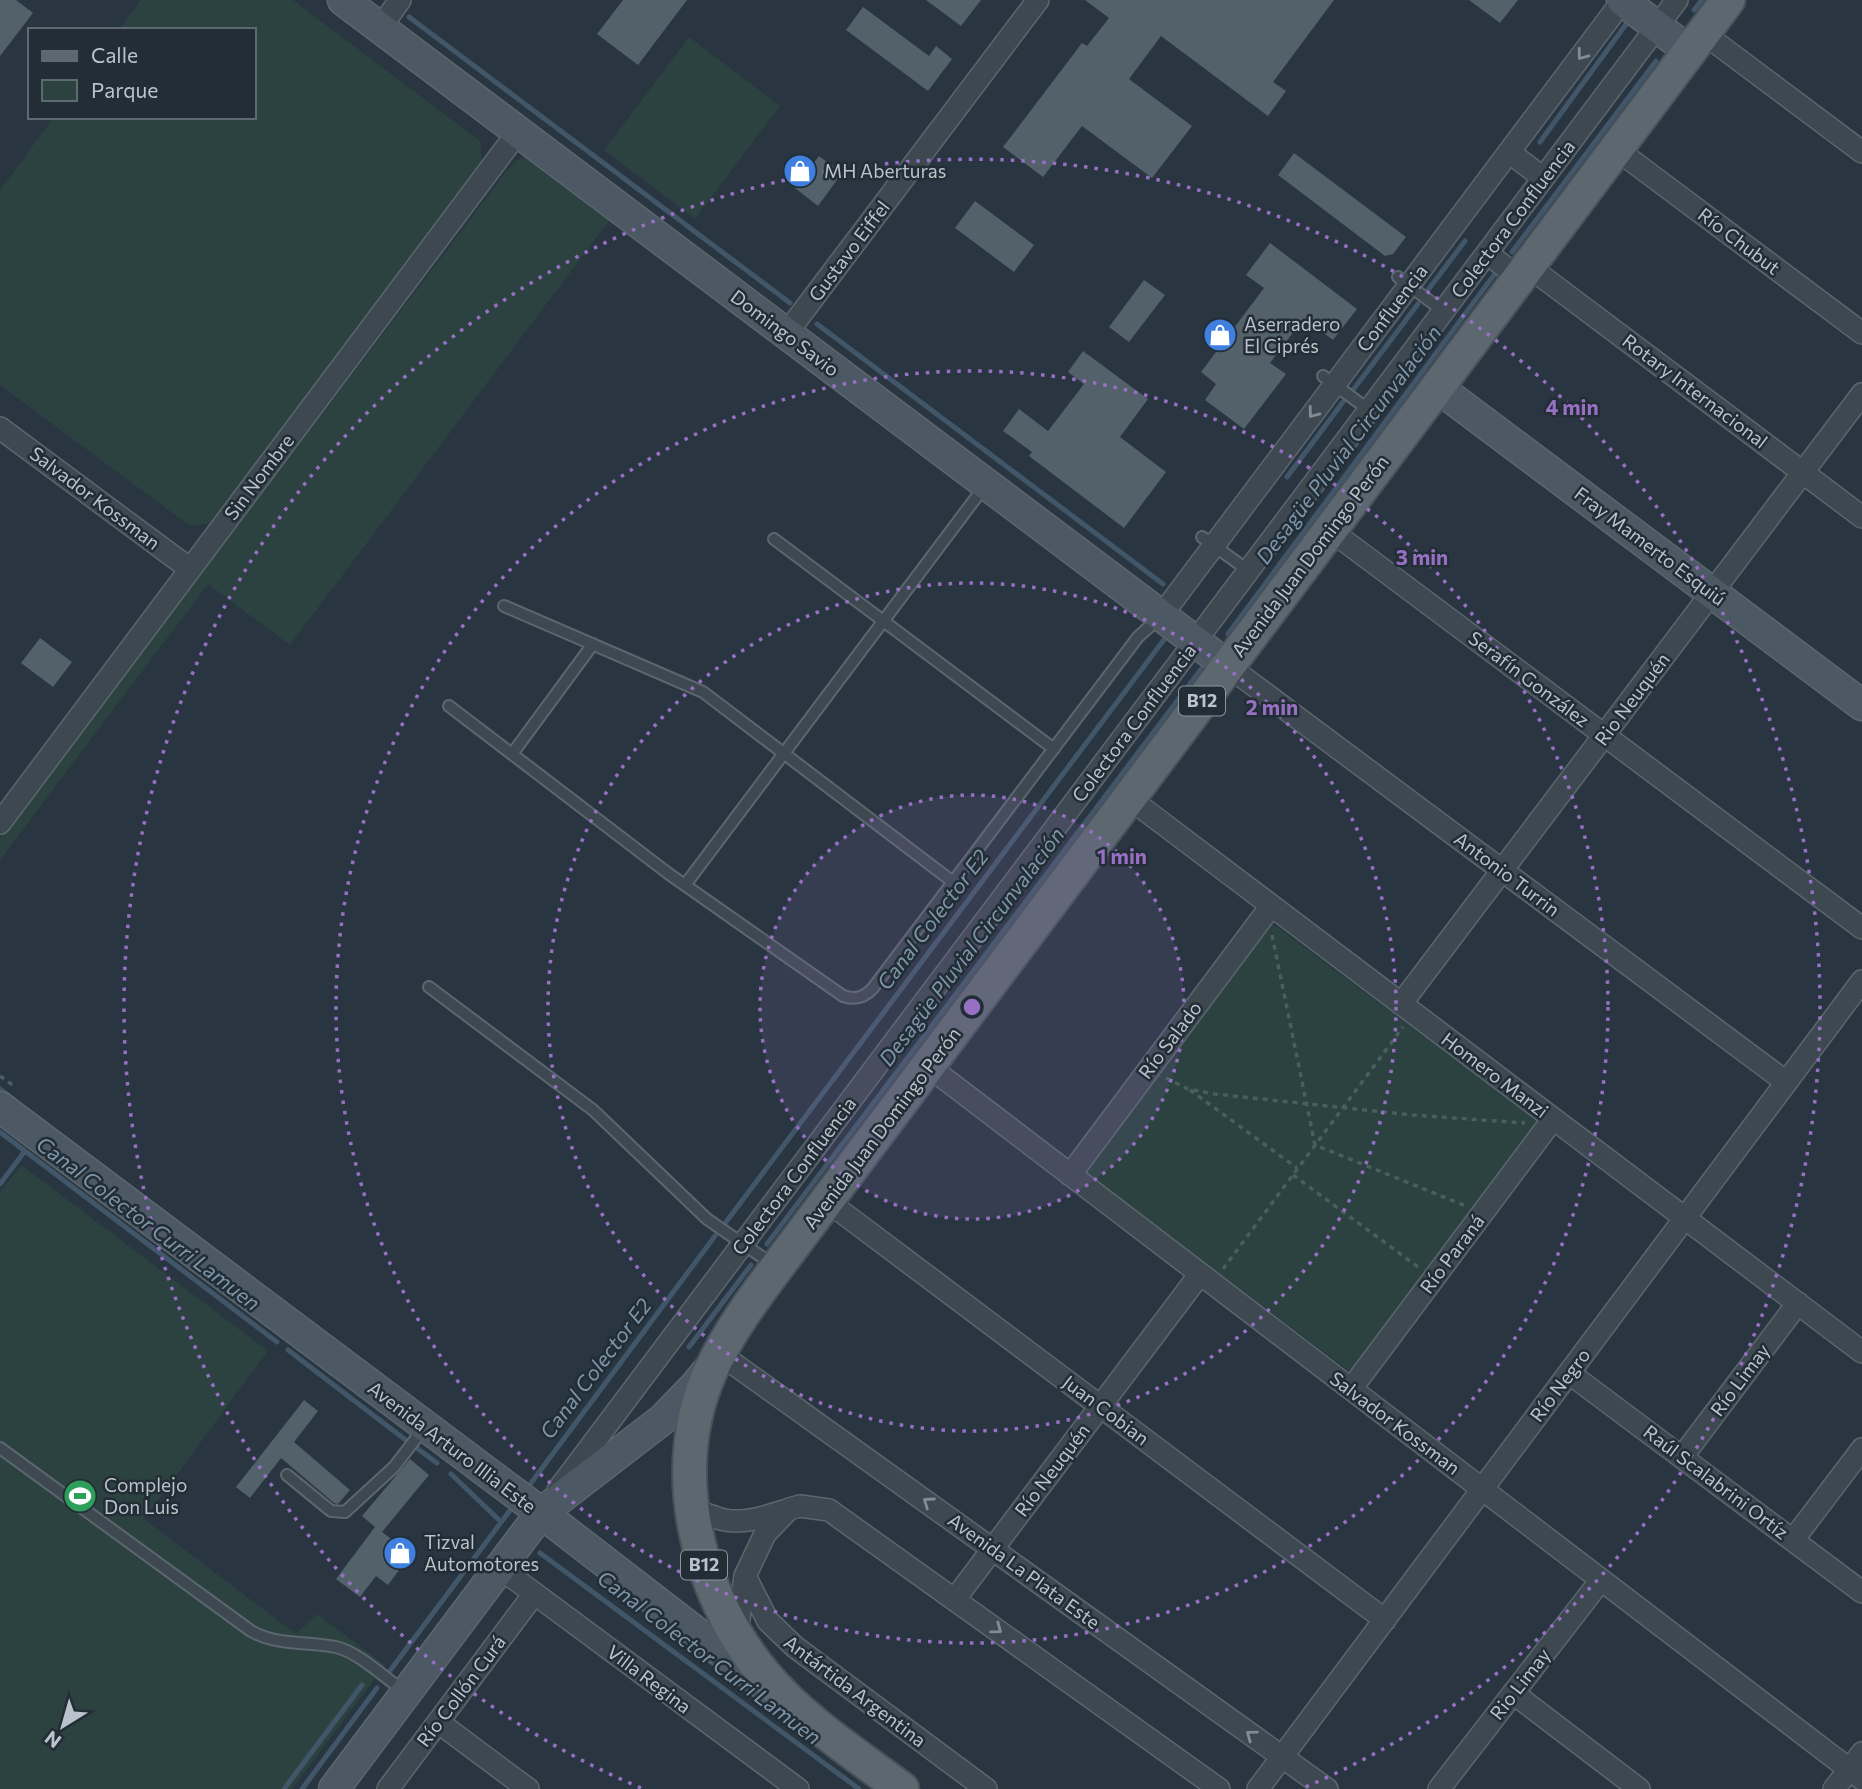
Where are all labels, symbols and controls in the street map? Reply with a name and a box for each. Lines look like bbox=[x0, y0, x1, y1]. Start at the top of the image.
legend bbox=[28, 28, 256, 119]
text: Calle bbox=[91, 42, 138, 67]
one-way arrow bbox=[1578, 47, 1591, 59]
text: Parque bbox=[91, 77, 158, 102]
street label: Colectora Confluencia bbox=[1446, 135, 1580, 302]
shop icon: MH Aberturas bbox=[781, 152, 819, 190]
place label: MH Aberturas bbox=[824, 159, 946, 182]
street label: Gustavo Eiffel bbox=[803, 196, 894, 306]
street label: Río Chubut bbox=[1694, 202, 1785, 279]
street label: Confluencia bbox=[1351, 260, 1432, 356]
street label: Domingo Savio bbox=[727, 284, 844, 381]
place label: Aserradero El Ciprés bbox=[1244, 312, 1340, 357]
shop icon: Aserradero El Ciprés bbox=[1201, 316, 1239, 354]
water label: Desagüe Pluvial Circunvalación bbox=[1250, 320, 1446, 568]
street label: Rotary Internacional bbox=[1618, 329, 1772, 453]
text: 4 min bbox=[1545, 394, 1599, 419]
one-way arrow bbox=[1309, 405, 1322, 417]
street label: Sin Nombre bbox=[219, 429, 298, 524]
street label: Salvador Kossman bbox=[26, 441, 165, 554]
street label: Avenida Juan Domingo Perón bbox=[1226, 450, 1393, 661]
street label: Fray Mamerto Esquiú bbox=[1570, 481, 1730, 610]
text: 3 min bbox=[1396, 544, 1448, 569]
street label: Serafín González bbox=[1464, 626, 1594, 731]
street label: Colectora Confluencia bbox=[1067, 639, 1201, 806]
street label: Rio Neuquén bbox=[1589, 648, 1674, 750]
road number: B12 bbox=[1179, 686, 1225, 716]
text: 2 min bbox=[1246, 694, 1298, 719]
water label: Desagüe Pluvial Circunvalación bbox=[873, 822, 1069, 1070]
street label: Antonio Turrin bbox=[1450, 827, 1565, 921]
text: 1 min bbox=[1097, 843, 1147, 868]
water label: Canal Colector E2 bbox=[871, 844, 993, 994]
centre of rings bbox=[960, 995, 984, 1019]
street label: Río Salado bbox=[1133, 997, 1206, 1083]
street label: Avenida Juan Domingo Perón bbox=[798, 1022, 965, 1233]
street label: Homero Manzi bbox=[1437, 1027, 1553, 1122]
street label: Colectora Confluencia bbox=[727, 1092, 861, 1259]
water label: Canal Colector Curri Lamuen bbox=[32, 1131, 266, 1315]
street label: Río Paraná bbox=[1415, 1210, 1489, 1298]
water label: Canal Colector E2 bbox=[534, 1293, 656, 1443]
street label: Río Limay bbox=[1705, 1339, 1774, 1420]
street label: Río Negro bbox=[1525, 1343, 1595, 1426]
street label: Salvador Kossman bbox=[1326, 1366, 1465, 1479]
street label: Juan Cobian bbox=[1059, 1370, 1154, 1449]
street label: Avenida Arturo Illia Este bbox=[364, 1376, 541, 1517]
street label: Río Neuquén bbox=[1009, 1419, 1094, 1521]
street label: Raúl Scalabrini Ortíz bbox=[1639, 1420, 1793, 1544]
place label: Complejo Don Luis bbox=[104, 1473, 187, 1518]
sports icon: Complejo Don Luis bbox=[61, 1477, 99, 1515]
one-way arrow bbox=[923, 1497, 936, 1510]
street label: Avenida La Plata Este bbox=[944, 1508, 1105, 1633]
place label: Tizval Automotores bbox=[424, 1530, 539, 1575]
shop icon: Tizval Automotores bbox=[381, 1534, 419, 1572]
road number: B12 bbox=[681, 1550, 727, 1580]
water label: Canal Colector Curri Lamuen bbox=[593, 1565, 827, 1749]
one-way arrow bbox=[989, 1621, 1002, 1633]
street label: Antártida Argentina bbox=[780, 1630, 931, 1751]
street label: Río Collón Curá bbox=[411, 1631, 510, 1751]
street label: Villa Regina bbox=[603, 1640, 696, 1718]
street label: Rio Limay bbox=[1485, 1643, 1555, 1724]
north arrow bbox=[28, 1691, 98, 1761]
text: N bbox=[40, 1726, 65, 1753]
one-way arrow bbox=[1246, 1731, 1259, 1743]

